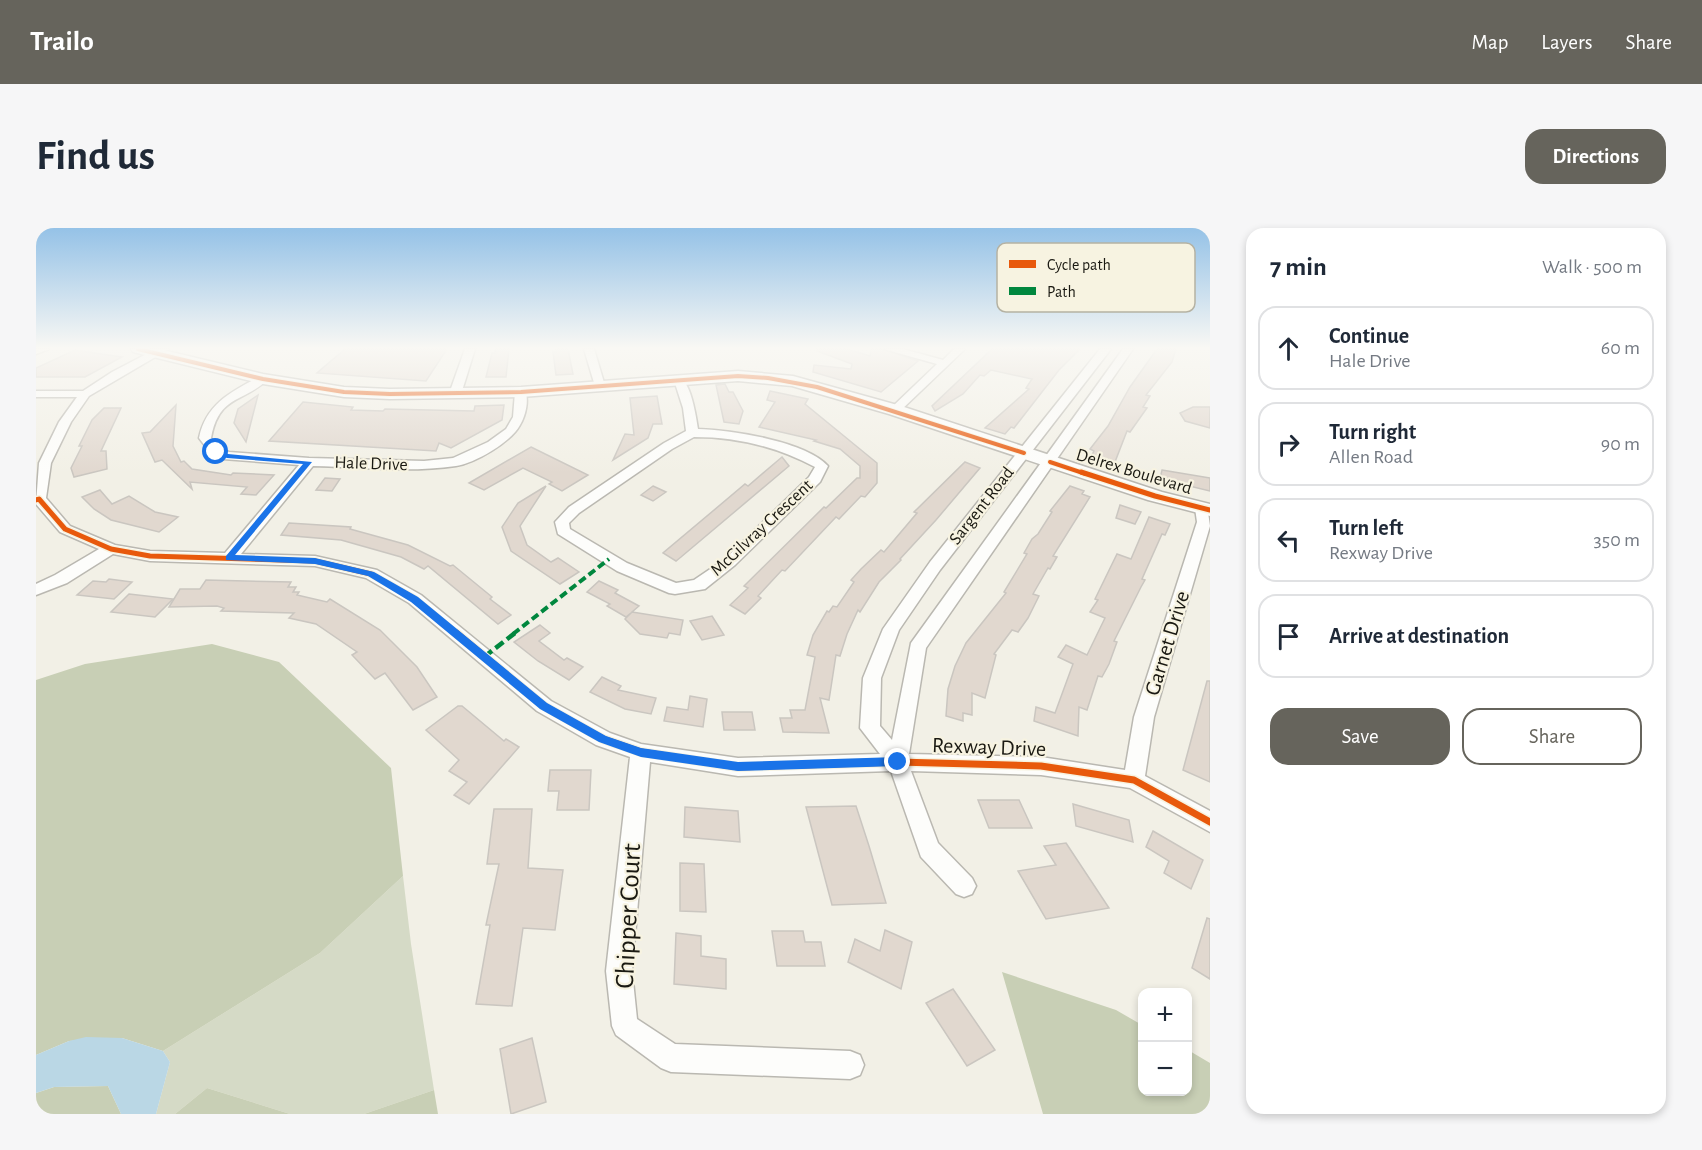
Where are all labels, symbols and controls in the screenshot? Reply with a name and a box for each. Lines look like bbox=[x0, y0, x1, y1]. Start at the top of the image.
text: Trailo bbox=[30, 28, 94, 56]
text: Map bbox=[1472, 32, 1508, 53]
text: Layers bbox=[1541, 32, 1592, 53]
text: Share bbox=[1625, 32, 1672, 53]
button: Directions bbox=[1525, 129, 1666, 184]
text: Find us bbox=[36, 135, 155, 177]
legend bbox=[997, 243, 1195, 312]
text: 7 min bbox=[1270, 254, 1327, 280]
text: Cycle path bbox=[1047, 257, 1111, 274]
text: Walk · 500 m bbox=[1542, 257, 1642, 277]
text: Path bbox=[1047, 284, 1076, 300]
text: Continue bbox=[1329, 325, 1409, 347]
icon: ahead bbox=[1272, 332, 1305, 365]
text: 60 m bbox=[1601, 338, 1640, 358]
text: Hale Drive bbox=[1329, 351, 1411, 371]
text: Turn right bbox=[1329, 421, 1416, 443]
icon: right bbox=[1272, 428, 1305, 461]
text: 90 m bbox=[1601, 434, 1640, 454]
route start bbox=[202, 438, 228, 464]
street label: Delrex Boulevard bbox=[1074, 446, 1194, 498]
text: Allen Road bbox=[1329, 447, 1413, 467]
street label: Hale Drive bbox=[334, 454, 408, 474]
street label: Sargent Road bbox=[946, 464, 1018, 548]
street label: McGilvray Crescent bbox=[707, 476, 817, 580]
text: Turn left bbox=[1329, 517, 1403, 539]
icon: left bbox=[1272, 524, 1305, 557]
text: 350 m bbox=[1594, 530, 1640, 550]
text: Rexway Drive bbox=[1329, 543, 1433, 563]
street label: Garnet Drive bbox=[1141, 588, 1193, 698]
icon: arrive bbox=[1272, 620, 1305, 653]
text: Arrive at destination bbox=[1329, 625, 1509, 647]
button: Save bbox=[1270, 708, 1450, 765]
button: Share bbox=[1462, 708, 1642, 765]
street label: Rexway Drive bbox=[932, 734, 1046, 760]
route end bbox=[884, 748, 910, 774]
street label: Chipper Court bbox=[611, 842, 645, 989]
map controls bbox=[1138, 988, 1192, 1096]
button: + bbox=[1138, 988, 1192, 1042]
button: − bbox=[1138, 1042, 1192, 1096]

